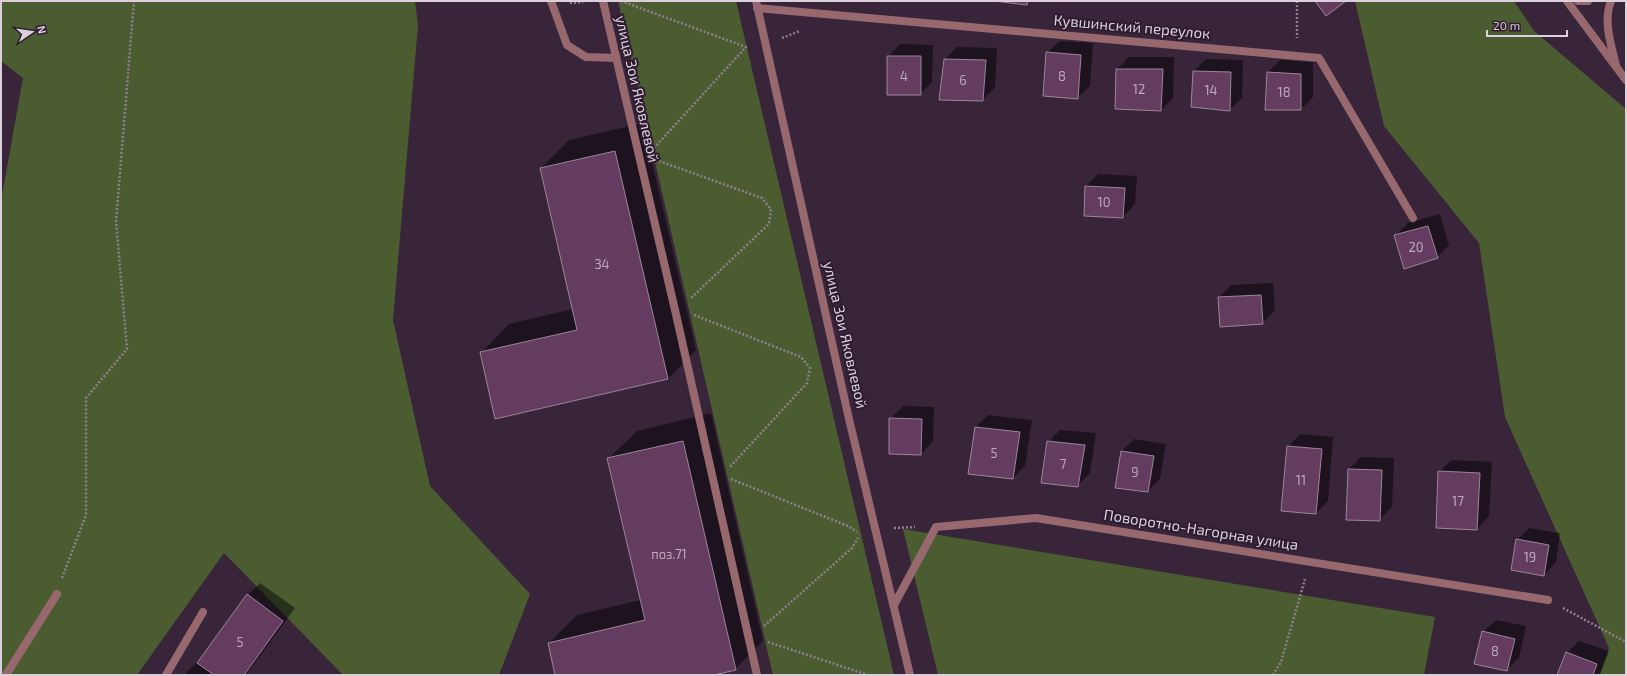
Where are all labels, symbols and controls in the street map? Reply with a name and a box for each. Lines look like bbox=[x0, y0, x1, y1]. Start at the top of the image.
street label: Кувшинский переулок bbox=[1053, 10, 1211, 43]
north arrow bbox=[12, 12, 52, 52]
scale bar bbox=[1487, 12, 1567, 38]
street label: улица Зои Яковлевой bbox=[611, 13, 664, 164]
text: 20 m bbox=[1493, 18, 1520, 32]
text: N bbox=[35, 24, 49, 35]
house number: 4 bbox=[900, 68, 908, 84]
house number: 8 bbox=[1058, 68, 1066, 84]
house number: 6 bbox=[959, 72, 967, 88]
house number: 12 bbox=[1133, 81, 1145, 97]
house number: 14 bbox=[1204, 82, 1218, 98]
house number: 18 bbox=[1277, 84, 1291, 100]
house number: 10 bbox=[1097, 194, 1111, 210]
house number: 20 bbox=[1408, 239, 1424, 255]
house number: 34 bbox=[594, 256, 610, 272]
street label: улица Зои Яковлевой bbox=[819, 259, 872, 410]
house number: 5 bbox=[991, 445, 998, 461]
house number: 7 bbox=[1060, 456, 1067, 472]
house number: 9 bbox=[1131, 464, 1139, 480]
house number: 11 bbox=[1296, 472, 1306, 488]
house number: 17 bbox=[1452, 493, 1464, 509]
street label: Поворотно-Нагорная улица bbox=[1102, 505, 1300, 554]
house number: поз.71 bbox=[651, 546, 687, 562]
house number: 19 bbox=[1524, 549, 1536, 565]
house number: 5 bbox=[237, 634, 244, 650]
house number: 8 bbox=[1491, 643, 1499, 659]

